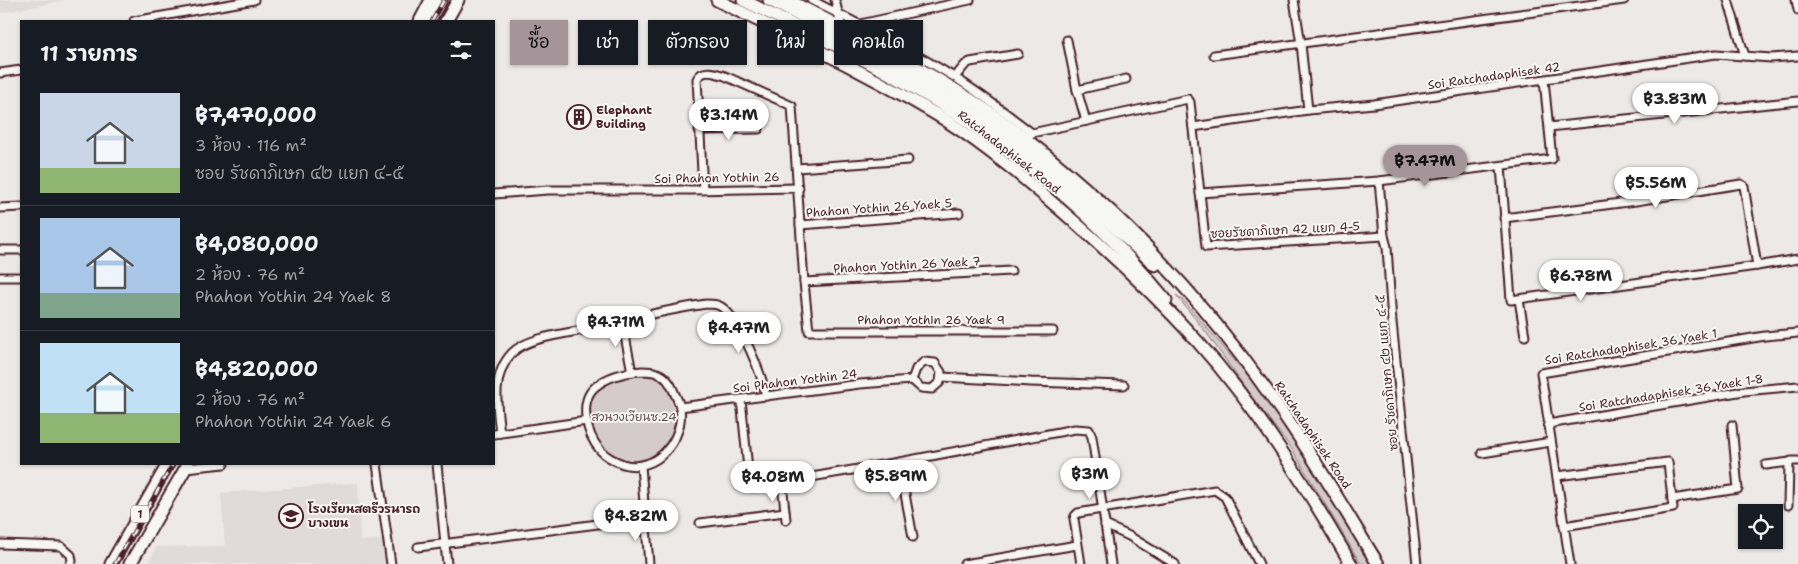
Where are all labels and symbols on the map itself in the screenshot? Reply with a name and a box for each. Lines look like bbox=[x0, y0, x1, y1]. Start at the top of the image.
street label: Soi Ratchadaphisek 42 bbox=[1427, 59, 1561, 93]
pin: ฿3.83M bbox=[1634, 82, 1716, 125]
pin: ฿3.14M bbox=[688, 98, 770, 141]
place label: Elephant Building bbox=[596, 102, 652, 132]
building icon: Elephant Building bbox=[566, 104, 592, 130]
street label: Ratchadaphisek Road bbox=[954, 107, 1064, 198]
pin: ฿7.47M bbox=[1384, 144, 1466, 187]
pin: ฿5.56M bbox=[1615, 166, 1697, 209]
street label: Soi Phahon Yothin 26 bbox=[654, 169, 780, 187]
street label: Phahon Yothin 26 Yaek 5 bbox=[805, 195, 953, 221]
street label: ซอยรัชดาภิเษก 42 แยก 4-5 bbox=[1210, 218, 1360, 242]
street label: Phahon Yothin 26 Yaek 7 bbox=[833, 253, 981, 277]
pin: ฿6.78M bbox=[1540, 260, 1622, 302]
street label: ซอย รัชดาภิเษก ๔๒ แยก ๔-๕ bbox=[1372, 293, 1402, 452]
pin: ฿4.71M bbox=[575, 306, 657, 348]
pin: ฿4.47M bbox=[698, 312, 780, 354]
street label: Phahon Yothin 26 Yaek 9 bbox=[857, 312, 1005, 328]
street label: Soi Ratchadaphisek 36 Yaek 1 bbox=[1544, 325, 1718, 369]
street label: Soi Phahon Yothin 24 bbox=[732, 365, 858, 397]
street label: Soi Ratchadaphisek 36 Yaek 1-8 bbox=[1577, 370, 1765, 416]
street label: Ratchadaphisek Road bbox=[1271, 378, 1355, 492]
park label: สวนวงเวียนซ.24 bbox=[591, 409, 677, 425]
pin: ฿3M bbox=[1066, 458, 1114, 500]
pin: ฿4.08M bbox=[732, 460, 814, 503]
pin: ฿5.89M bbox=[855, 460, 937, 502]
pin: ฿4.82M bbox=[595, 500, 677, 542]
place label: โรงเรียนสตรีวรนารถ บางเขน bbox=[307, 501, 420, 531]
school or university icon: โรงเรียนสตรีวรนารถ บางเขน bbox=[278, 503, 304, 529]
road number: 1 bbox=[131, 506, 149, 522]

